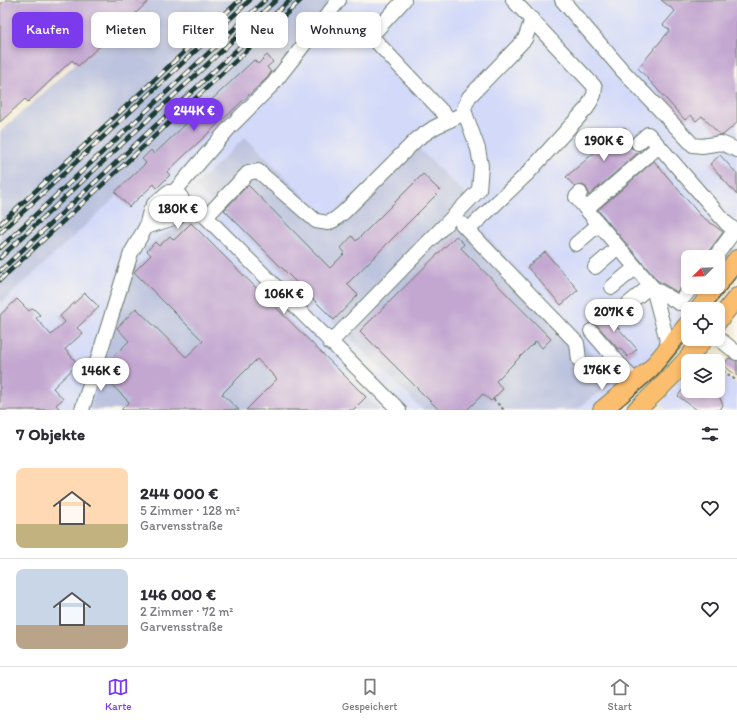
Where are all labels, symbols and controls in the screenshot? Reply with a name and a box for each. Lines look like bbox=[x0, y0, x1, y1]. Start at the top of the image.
chip: Kaufen bbox=[12, 12, 83, 48]
chip: Mieten bbox=[91, 12, 160, 48]
chip: Filter bbox=[168, 12, 228, 48]
chip: Neu bbox=[236, 12, 288, 48]
chip: Wohnung bbox=[296, 12, 381, 48]
pin: 244K € bbox=[161, 98, 227, 132]
text: 244K € bbox=[173, 103, 215, 118]
pin: 190K € bbox=[571, 128, 637, 162]
text: 190K € bbox=[584, 133, 624, 148]
pin: 180K € bbox=[145, 196, 211, 230]
text: 180K € bbox=[158, 201, 198, 216]
north arrow bbox=[681, 250, 725, 294]
map controls bbox=[681, 250, 725, 398]
pin: 106K € bbox=[251, 281, 317, 315]
text: 106K € bbox=[264, 286, 304, 301]
pin: 207K € bbox=[581, 299, 647, 333]
button: locate bbox=[681, 302, 725, 346]
text: 207K € bbox=[594, 304, 634, 319]
button: layers bbox=[681, 354, 725, 398]
pin: 176K € bbox=[569, 357, 635, 391]
pin: 146K € bbox=[68, 358, 134, 392]
text: 176K € bbox=[583, 362, 621, 377]
text: 146K € bbox=[81, 363, 121, 378]
icon: filters bbox=[699, 423, 721, 445]
text: 7 Objekte bbox=[16, 424, 85, 444]
text: 244 000 € bbox=[140, 483, 218, 503]
icon: home bbox=[48, 484, 96, 532]
icon: heart bbox=[699, 497, 721, 519]
text: 5 Zimmer · 128 m² bbox=[140, 503, 240, 518]
text: Garvensstraße bbox=[140, 518, 223, 533]
text: 146 000 € bbox=[140, 584, 216, 604]
icon: home bbox=[48, 585, 96, 633]
icon: heart bbox=[699, 598, 721, 620]
text: 2 Zimmer · 72 m² bbox=[140, 604, 233, 619]
text: Garvensstraße bbox=[140, 619, 223, 634]
tab: Karte bbox=[105, 676, 132, 713]
tab: Gespeichert bbox=[342, 676, 397, 713]
tab: Start bbox=[608, 676, 632, 713]

